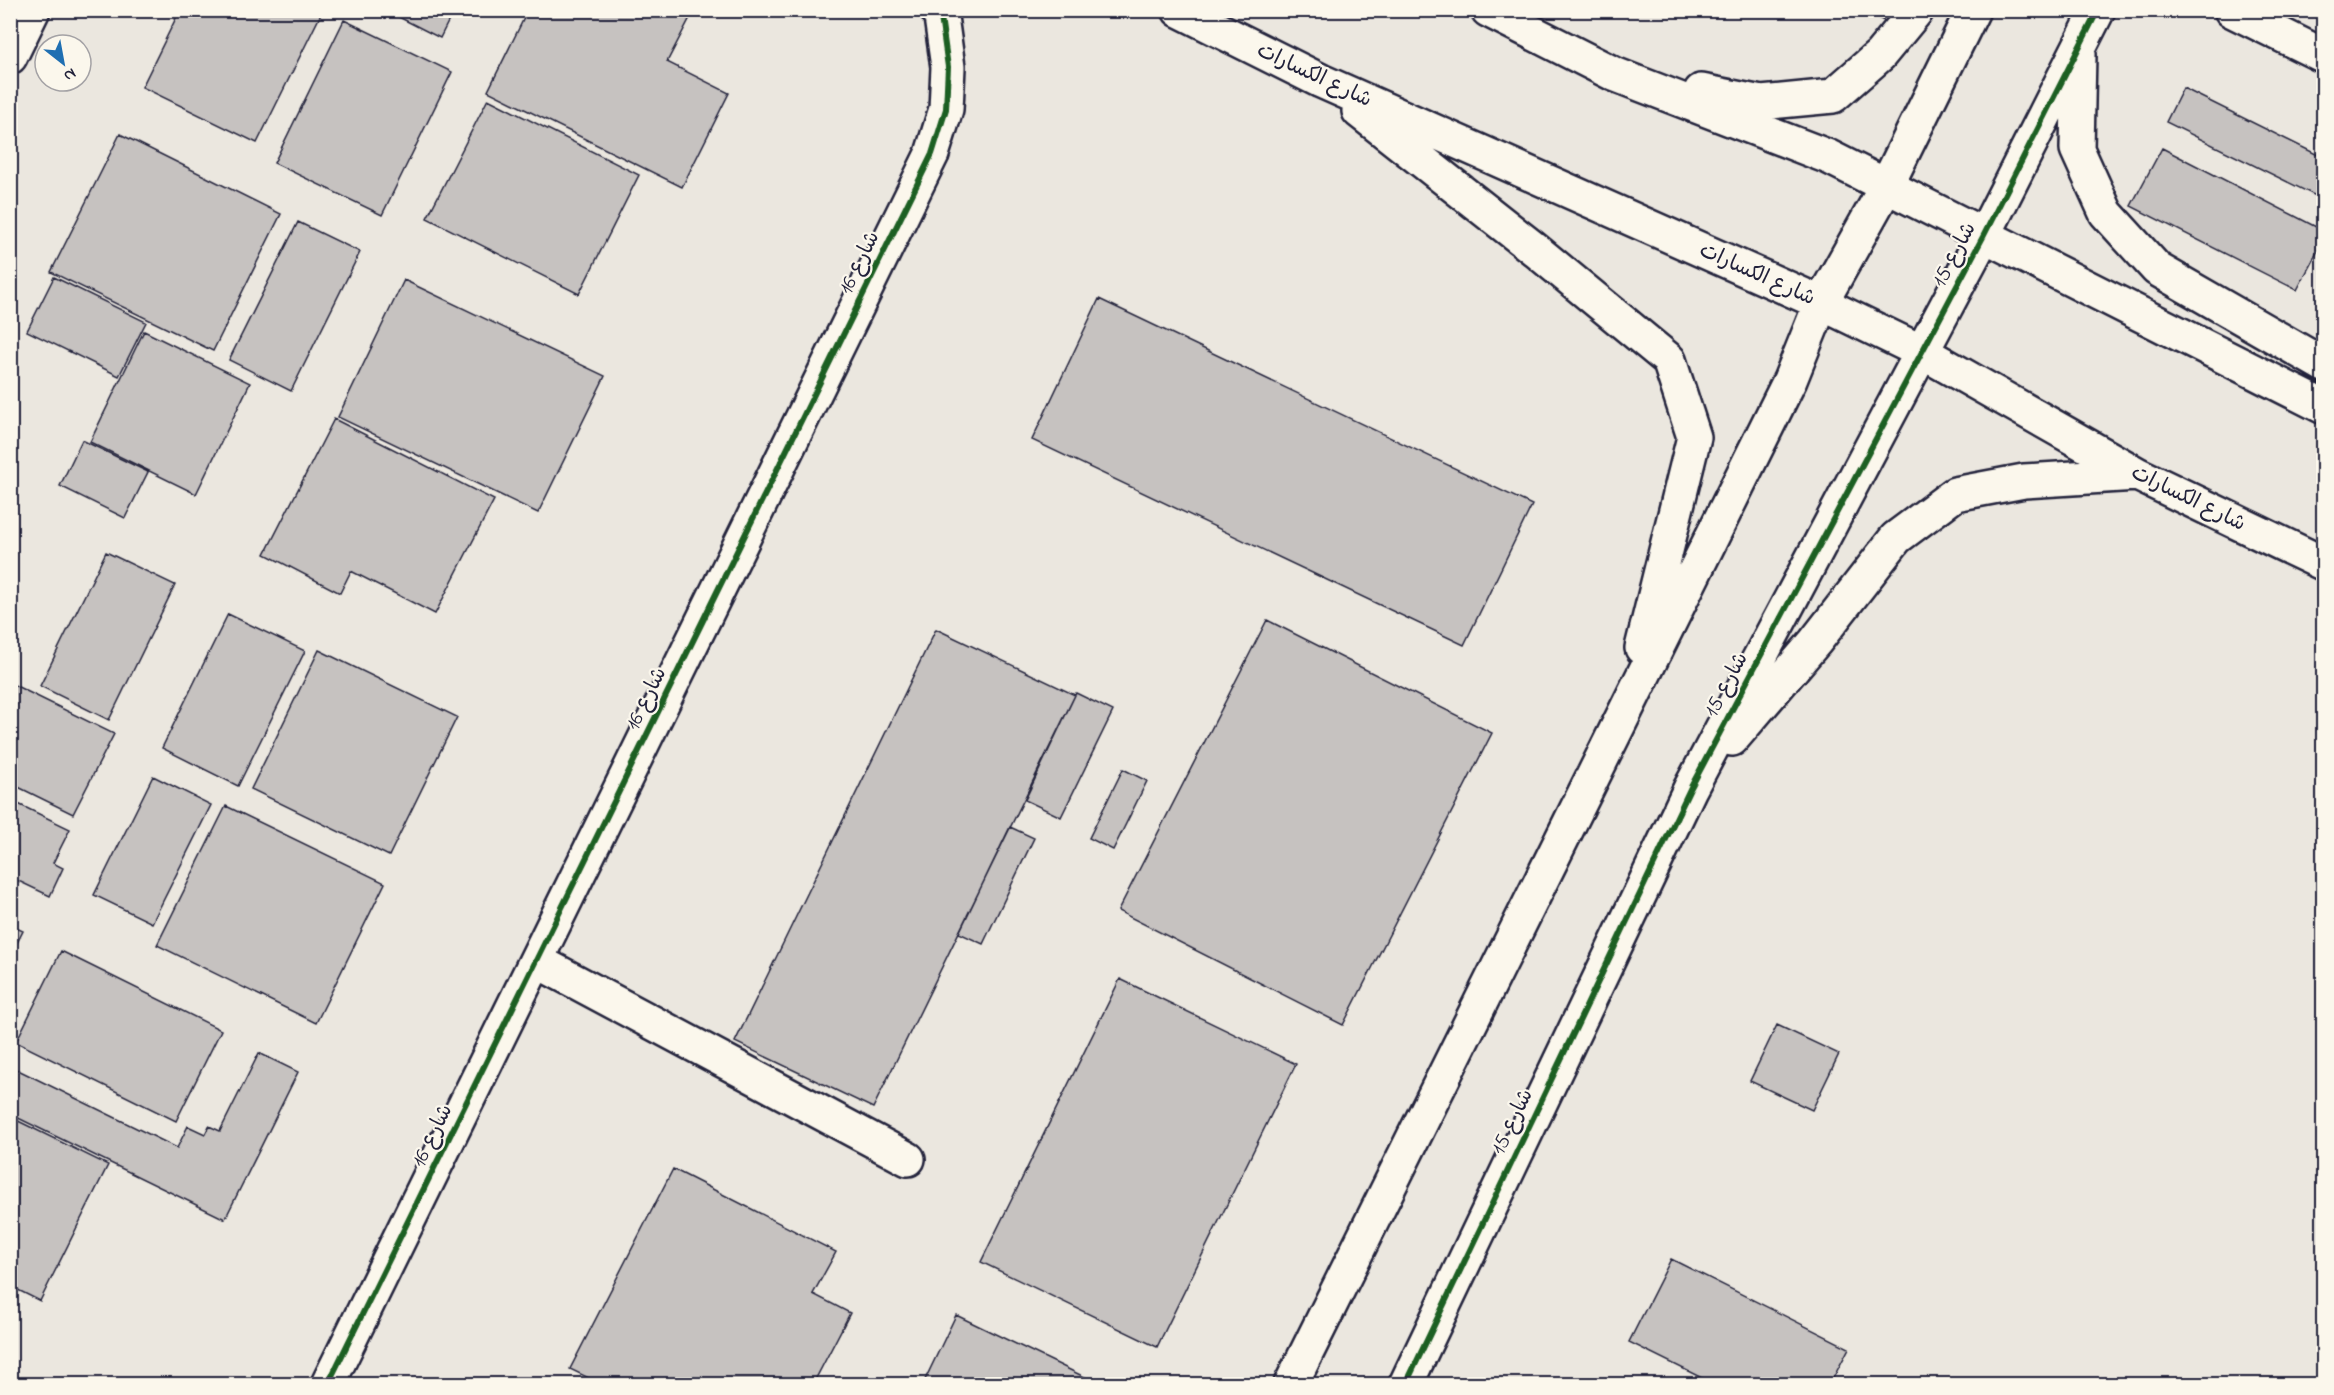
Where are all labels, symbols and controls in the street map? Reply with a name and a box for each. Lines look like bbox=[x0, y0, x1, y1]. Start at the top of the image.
north arrow bbox=[33, 33, 93, 93]
street label: شارع الكسارات bbox=[1251, 36, 1377, 116]
text: N bbox=[59, 61, 81, 87]
street label: شارع 15 bbox=[1925, 217, 1985, 293]
street label: شارع 16 bbox=[832, 226, 888, 300]
street label: شارع الكسارات bbox=[1694, 236, 1820, 314]
street label: شارع الكسارات bbox=[2126, 458, 2250, 540]
street label: شارع 15 bbox=[1697, 647, 1757, 723]
street label: شارع 16 bbox=[619, 662, 675, 736]
street label: شارع 15 bbox=[1484, 1084, 1542, 1160]
street label: شارع 16 bbox=[405, 1099, 461, 1173]

